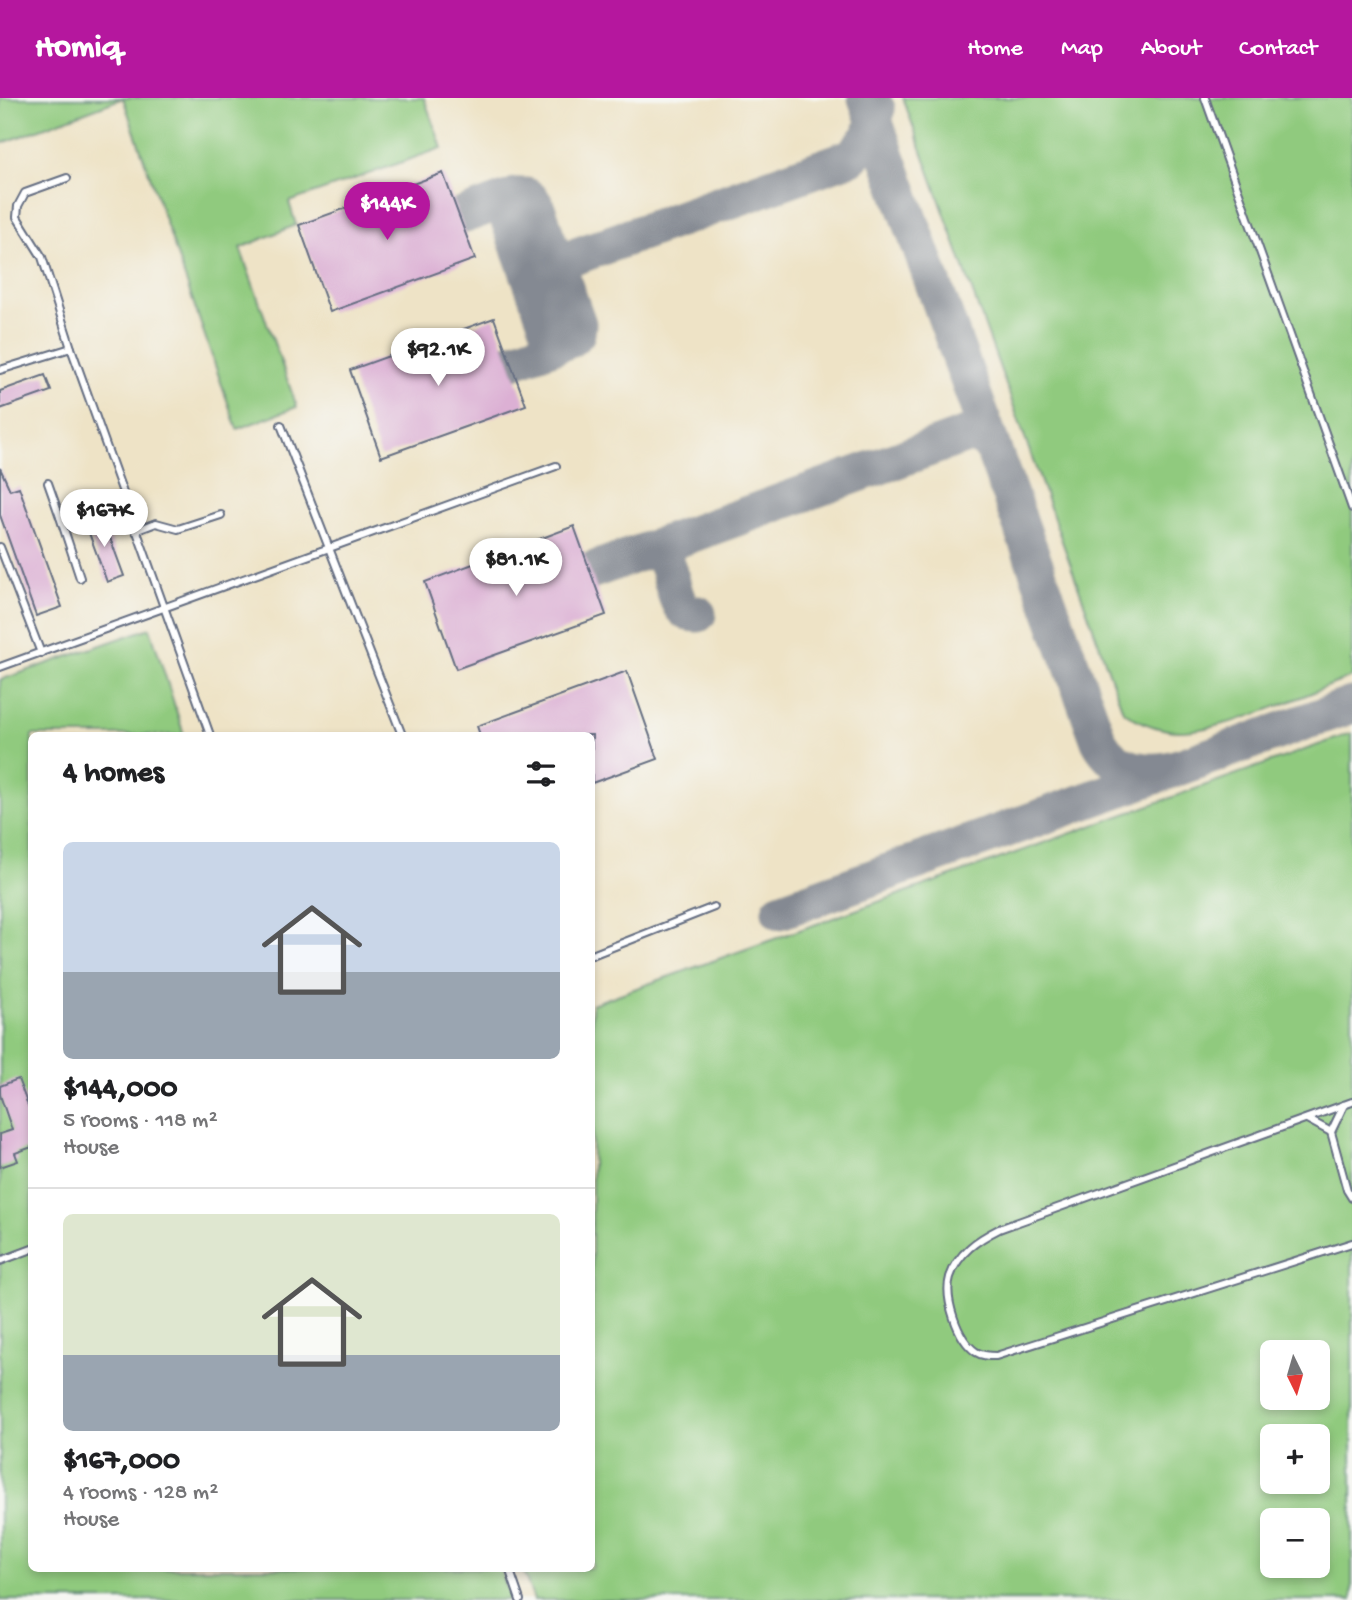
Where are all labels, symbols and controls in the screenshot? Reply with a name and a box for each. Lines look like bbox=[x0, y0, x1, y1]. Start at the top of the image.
text: Homiq bbox=[35, 30, 121, 68]
text: Home bbox=[967, 35, 1023, 64]
text: Map bbox=[1061, 35, 1103, 64]
text: About bbox=[1141, 35, 1201, 64]
text: Contact bbox=[1239, 35, 1317, 64]
pin: $144K bbox=[338, 183, 436, 242]
text: $144K bbox=[360, 191, 414, 218]
pin: $92.1K bbox=[381, 328, 495, 388]
text: $92.1K bbox=[407, 337, 469, 364]
pin: $167K bbox=[55, 490, 153, 549]
text: $167K bbox=[76, 498, 132, 525]
pin: $81.1K bbox=[459, 538, 573, 598]
text: $81.1K bbox=[485, 547, 547, 574]
icon: filters bbox=[522, 755, 560, 793]
text: 4 homes bbox=[63, 757, 164, 792]
icon: home bbox=[249, 887, 375, 1013]
text: $144,000 bbox=[63, 1073, 178, 1108]
text: 5 rooms · 118 m² bbox=[63, 1108, 218, 1135]
text: House bbox=[63, 1135, 119, 1162]
icon: home bbox=[249, 1259, 375, 1385]
north arrow bbox=[1260, 1340, 1330, 1410]
map controls bbox=[1260, 1340, 1330, 1578]
button: + bbox=[1260, 1424, 1330, 1494]
text: $167,000 bbox=[63, 1445, 180, 1480]
text: 4 rooms · 128 m² bbox=[63, 1480, 218, 1507]
text: House bbox=[63, 1507, 119, 1534]
button: − bbox=[1260, 1508, 1330, 1578]

